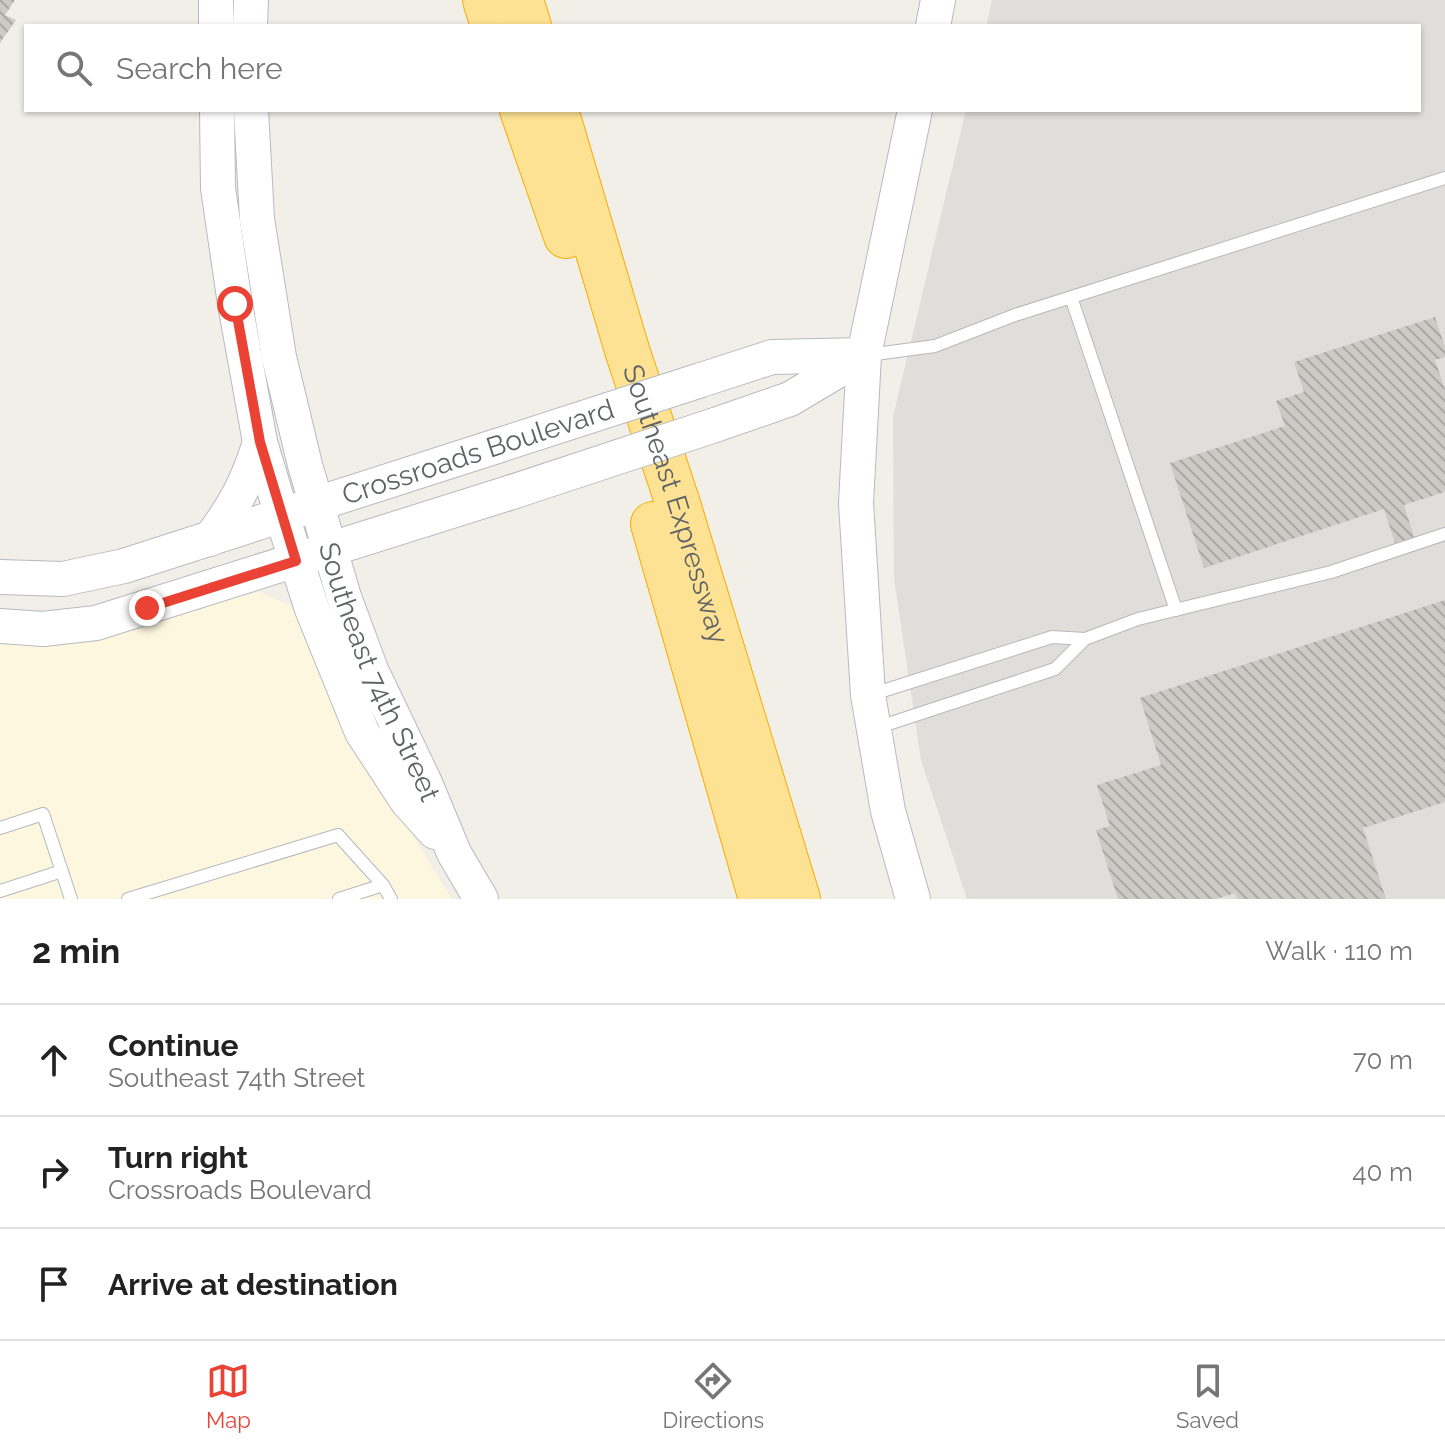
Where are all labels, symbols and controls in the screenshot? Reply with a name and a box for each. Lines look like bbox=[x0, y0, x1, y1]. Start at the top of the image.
search box bbox=[24, 24, 1421, 112]
icon: search bbox=[52, 46, 96, 90]
text: Search here bbox=[116, 51, 283, 86]
route start bbox=[217, 286, 253, 322]
street label: Southeast Expressway bbox=[616, 360, 736, 648]
street label: Crossroads Boulevard bbox=[338, 392, 618, 512]
street label: Southeast 74th Street bbox=[312, 538, 447, 806]
route end bbox=[129, 590, 165, 626]
text: 2 min bbox=[32, 931, 120, 971]
text: Walk · 110 m bbox=[1265, 936, 1413, 966]
text: Continue bbox=[108, 1028, 239, 1063]
icon: ahead bbox=[32, 1038, 76, 1082]
text: 70 m bbox=[1353, 1045, 1413, 1075]
text: Southeast 74th Street bbox=[108, 1063, 365, 1093]
text: Turn right bbox=[108, 1140, 248, 1175]
icon: right bbox=[32, 1150, 76, 1194]
text: 40 m bbox=[1352, 1157, 1413, 1187]
text: Crossroads Boulevard bbox=[108, 1175, 372, 1205]
icon: arrive bbox=[32, 1262, 76, 1306]
text: Arrive at destination bbox=[108, 1267, 398, 1302]
tab: Map bbox=[206, 1359, 251, 1433]
tab: Directions bbox=[663, 1359, 764, 1433]
tab: Saved bbox=[1176, 1359, 1239, 1433]

